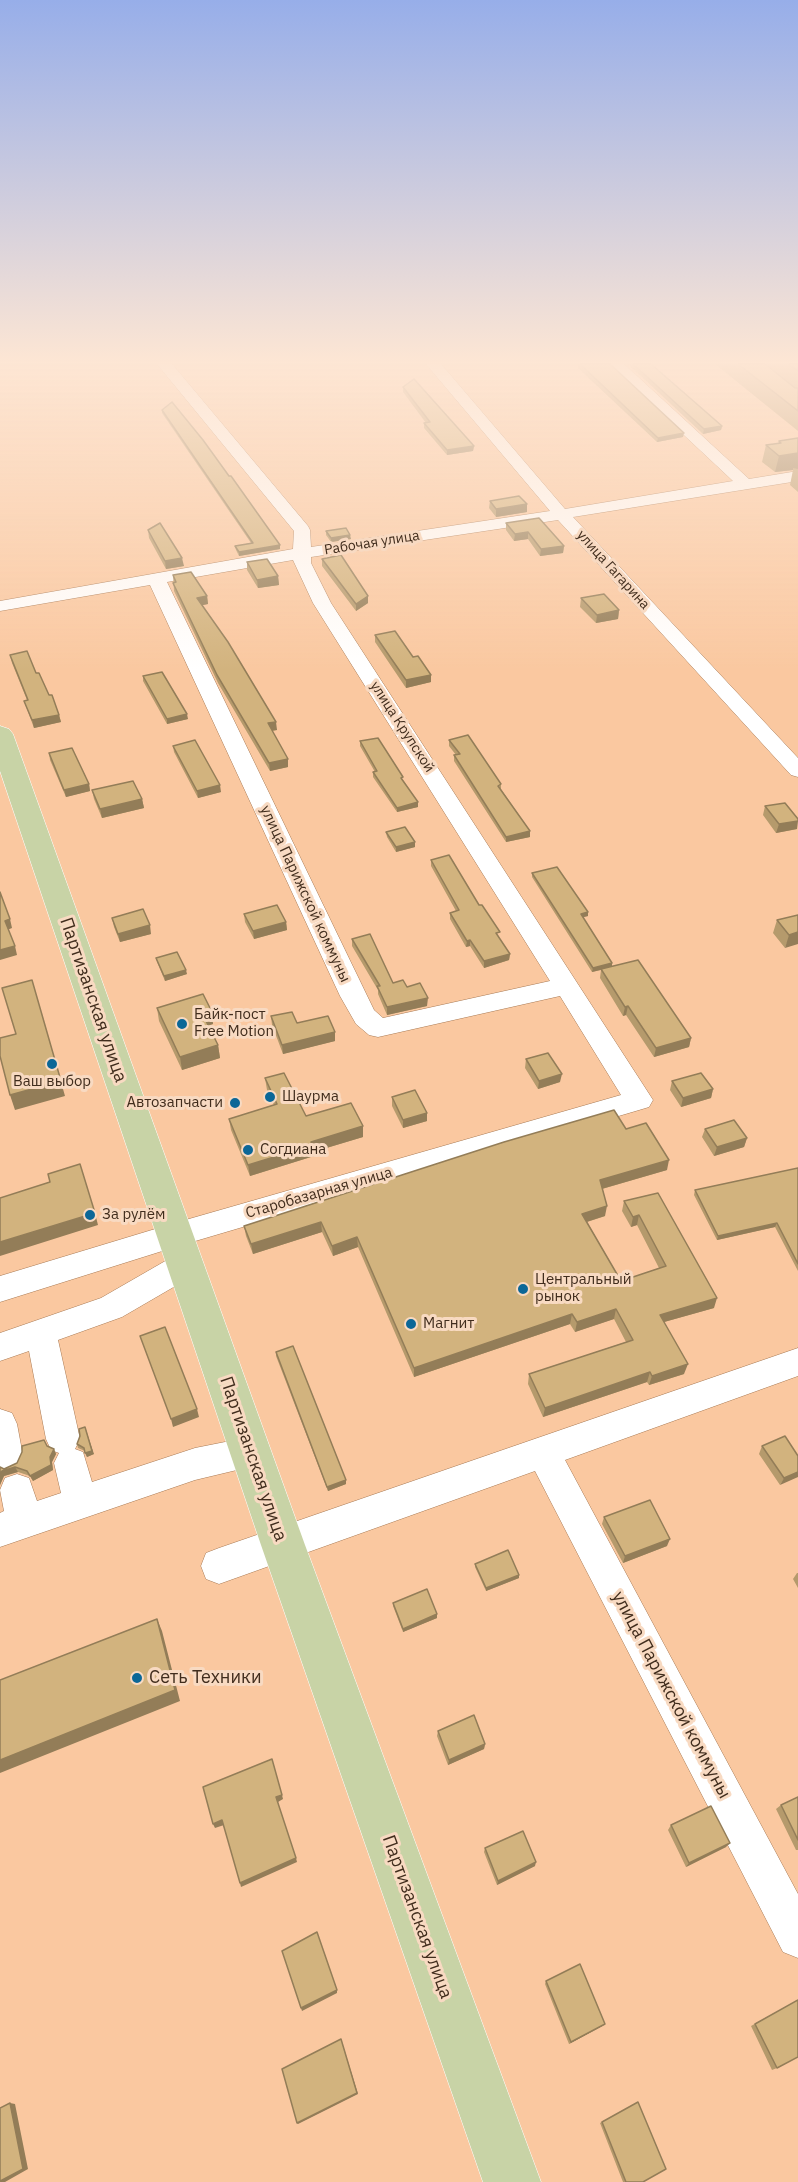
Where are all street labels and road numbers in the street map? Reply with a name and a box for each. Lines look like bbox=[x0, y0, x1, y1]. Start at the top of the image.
street label: Рабочая улица bbox=[323, 527, 421, 559]
street label: улица Гагарина bbox=[573, 527, 653, 613]
street label: улица Крупской bbox=[366, 678, 438, 776]
street label: улица Парижской коммуны bbox=[256, 803, 354, 985]
street label: Партизанская улица bbox=[55, 915, 131, 1085]
street label: Старобазарная улица bbox=[243, 1163, 395, 1223]
street label: Партизанская улица bbox=[215, 1374, 291, 1544]
street label: улица Парижской коммуны bbox=[607, 1588, 735, 1802]
street label: Партизанская улица bbox=[377, 1832, 457, 2002]

